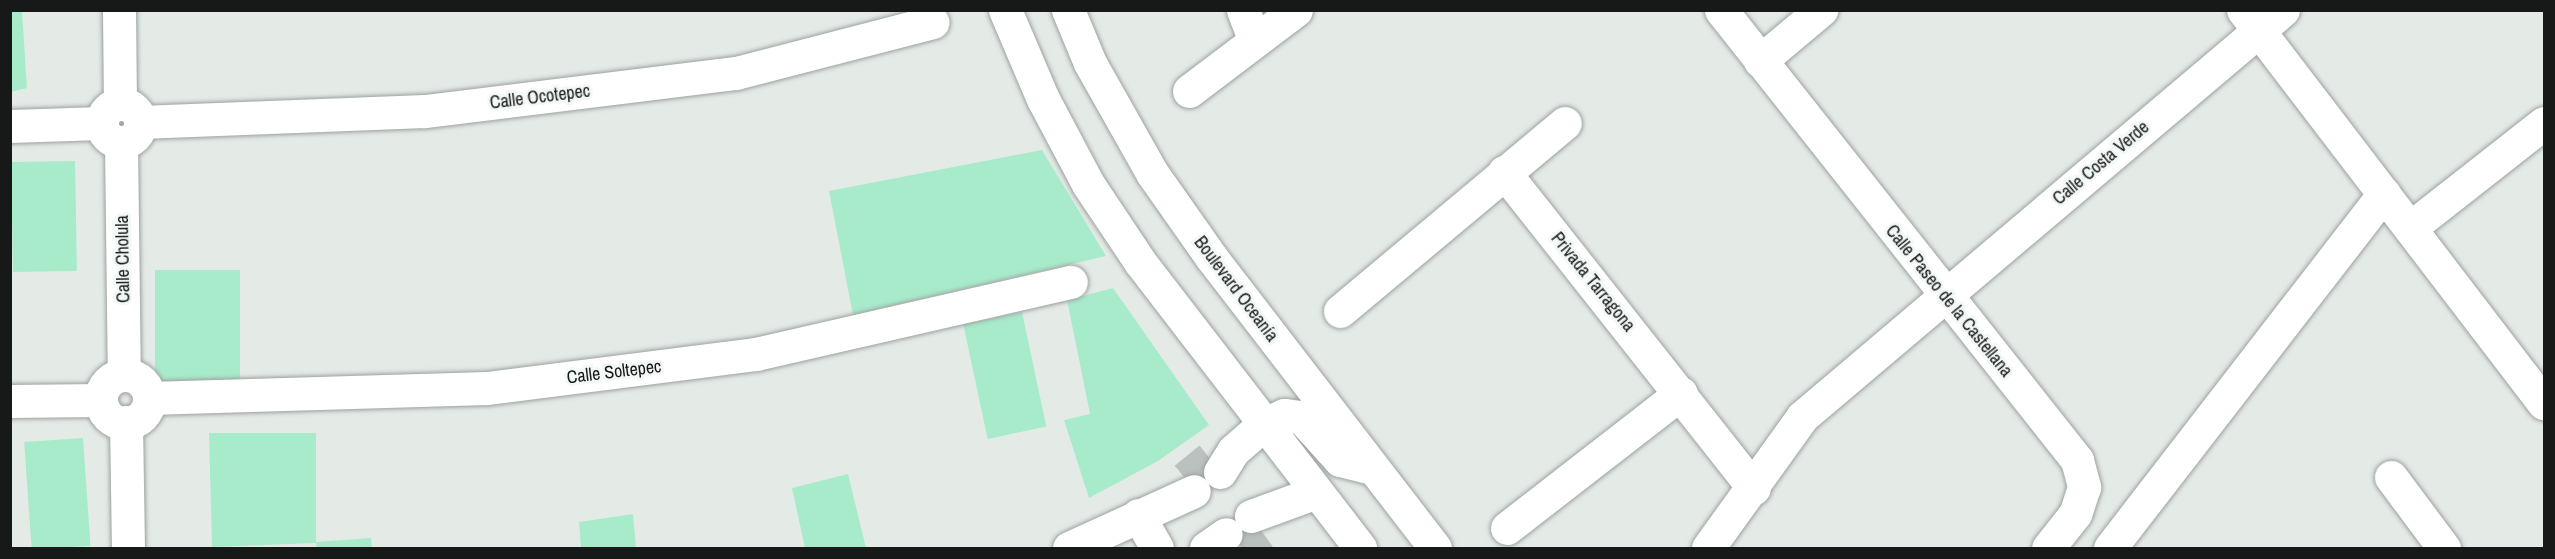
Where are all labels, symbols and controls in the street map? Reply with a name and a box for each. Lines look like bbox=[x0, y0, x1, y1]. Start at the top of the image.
street label: Calle Ocotepec bbox=[489, 80, 591, 114]
street label: Calle Costa Verde bbox=[2048, 116, 2154, 210]
street label: Calle Cholula bbox=[111, 215, 135, 303]
street label: Calle Paseo de la Castellana bbox=[1881, 221, 2017, 381]
street label: Privada Tarragona bbox=[1546, 228, 1640, 336]
street label: Boulevard Oceanía bbox=[1189, 232, 1283, 346]
street label: Calle Soltepec bbox=[565, 355, 663, 389]

